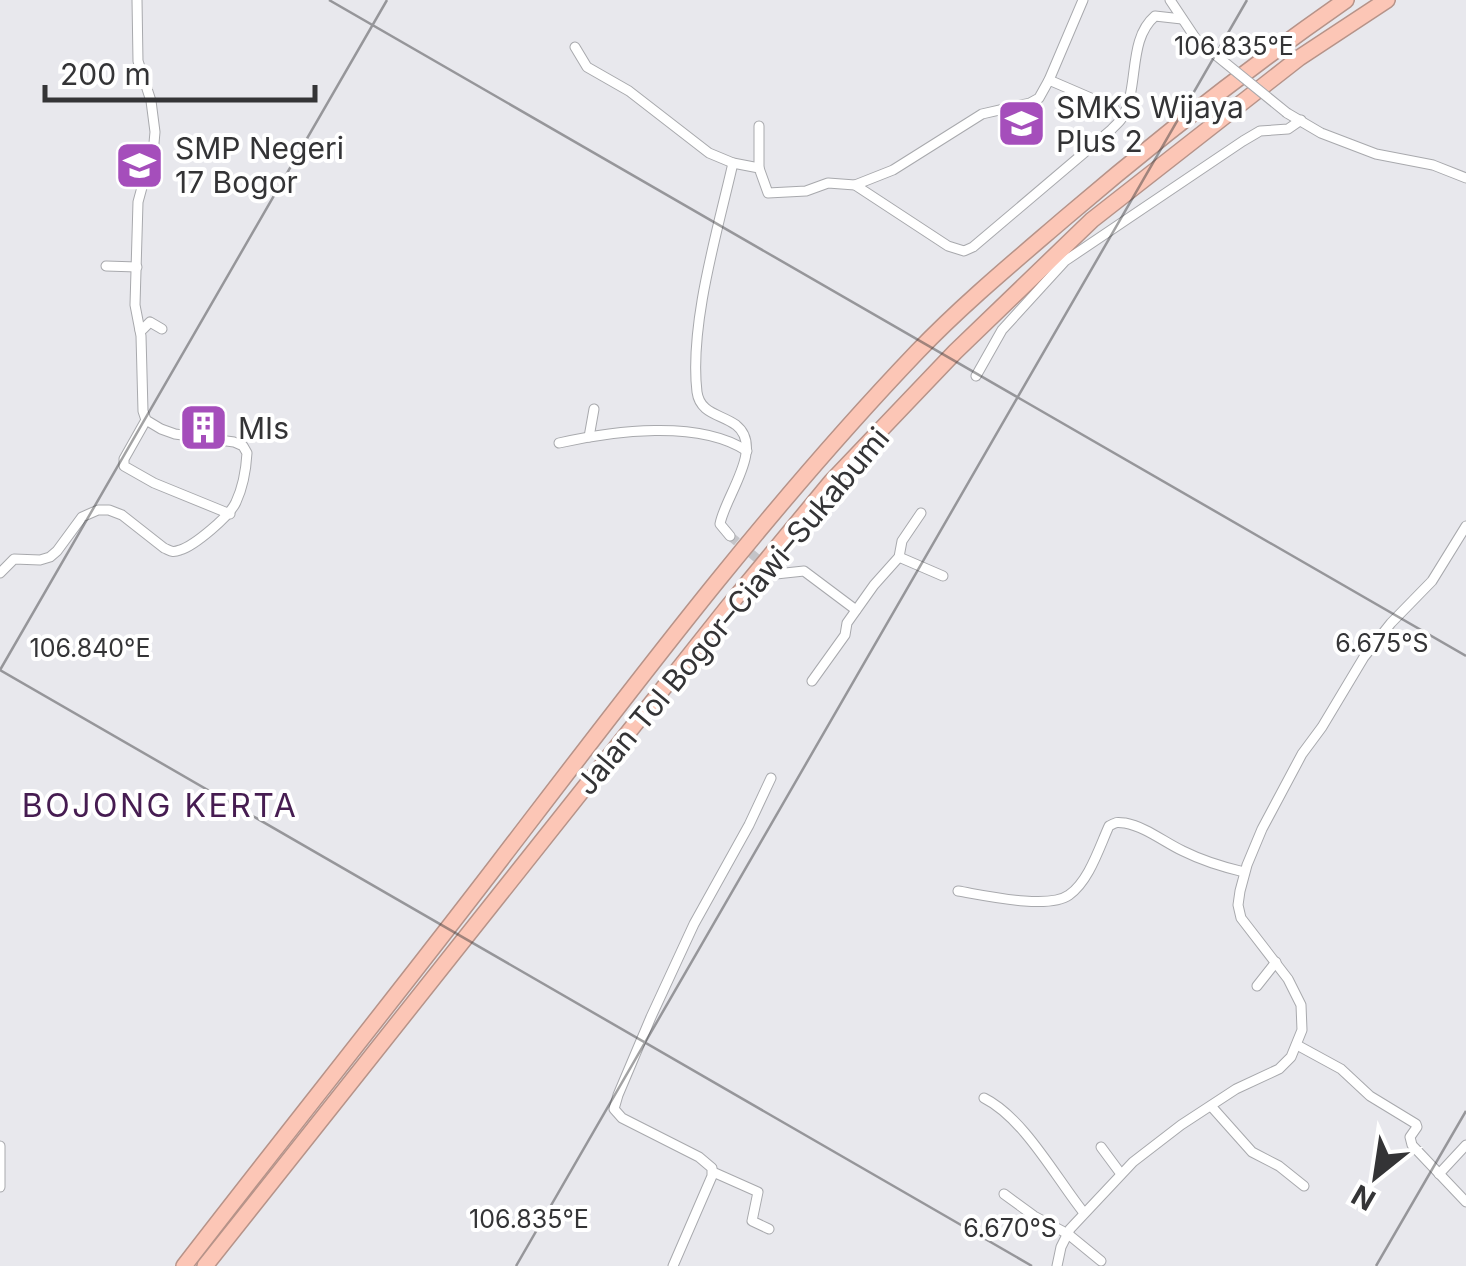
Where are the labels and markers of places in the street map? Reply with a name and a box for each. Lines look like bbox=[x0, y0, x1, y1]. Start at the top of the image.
place label: SMKS Wijaya Plus 2 bbox=[1056, 89, 1244, 159]
school or university icon: SMKS Wijaya Plus 2 bbox=[995, 98, 1047, 150]
place label: SMP Negeri 17 Bogor bbox=[175, 130, 344, 200]
school or university icon: SMP Negeri 17 Bogor bbox=[114, 139, 166, 191]
building icon: MIs bbox=[177, 402, 229, 454]
place label: MIs bbox=[238, 410, 289, 446]

